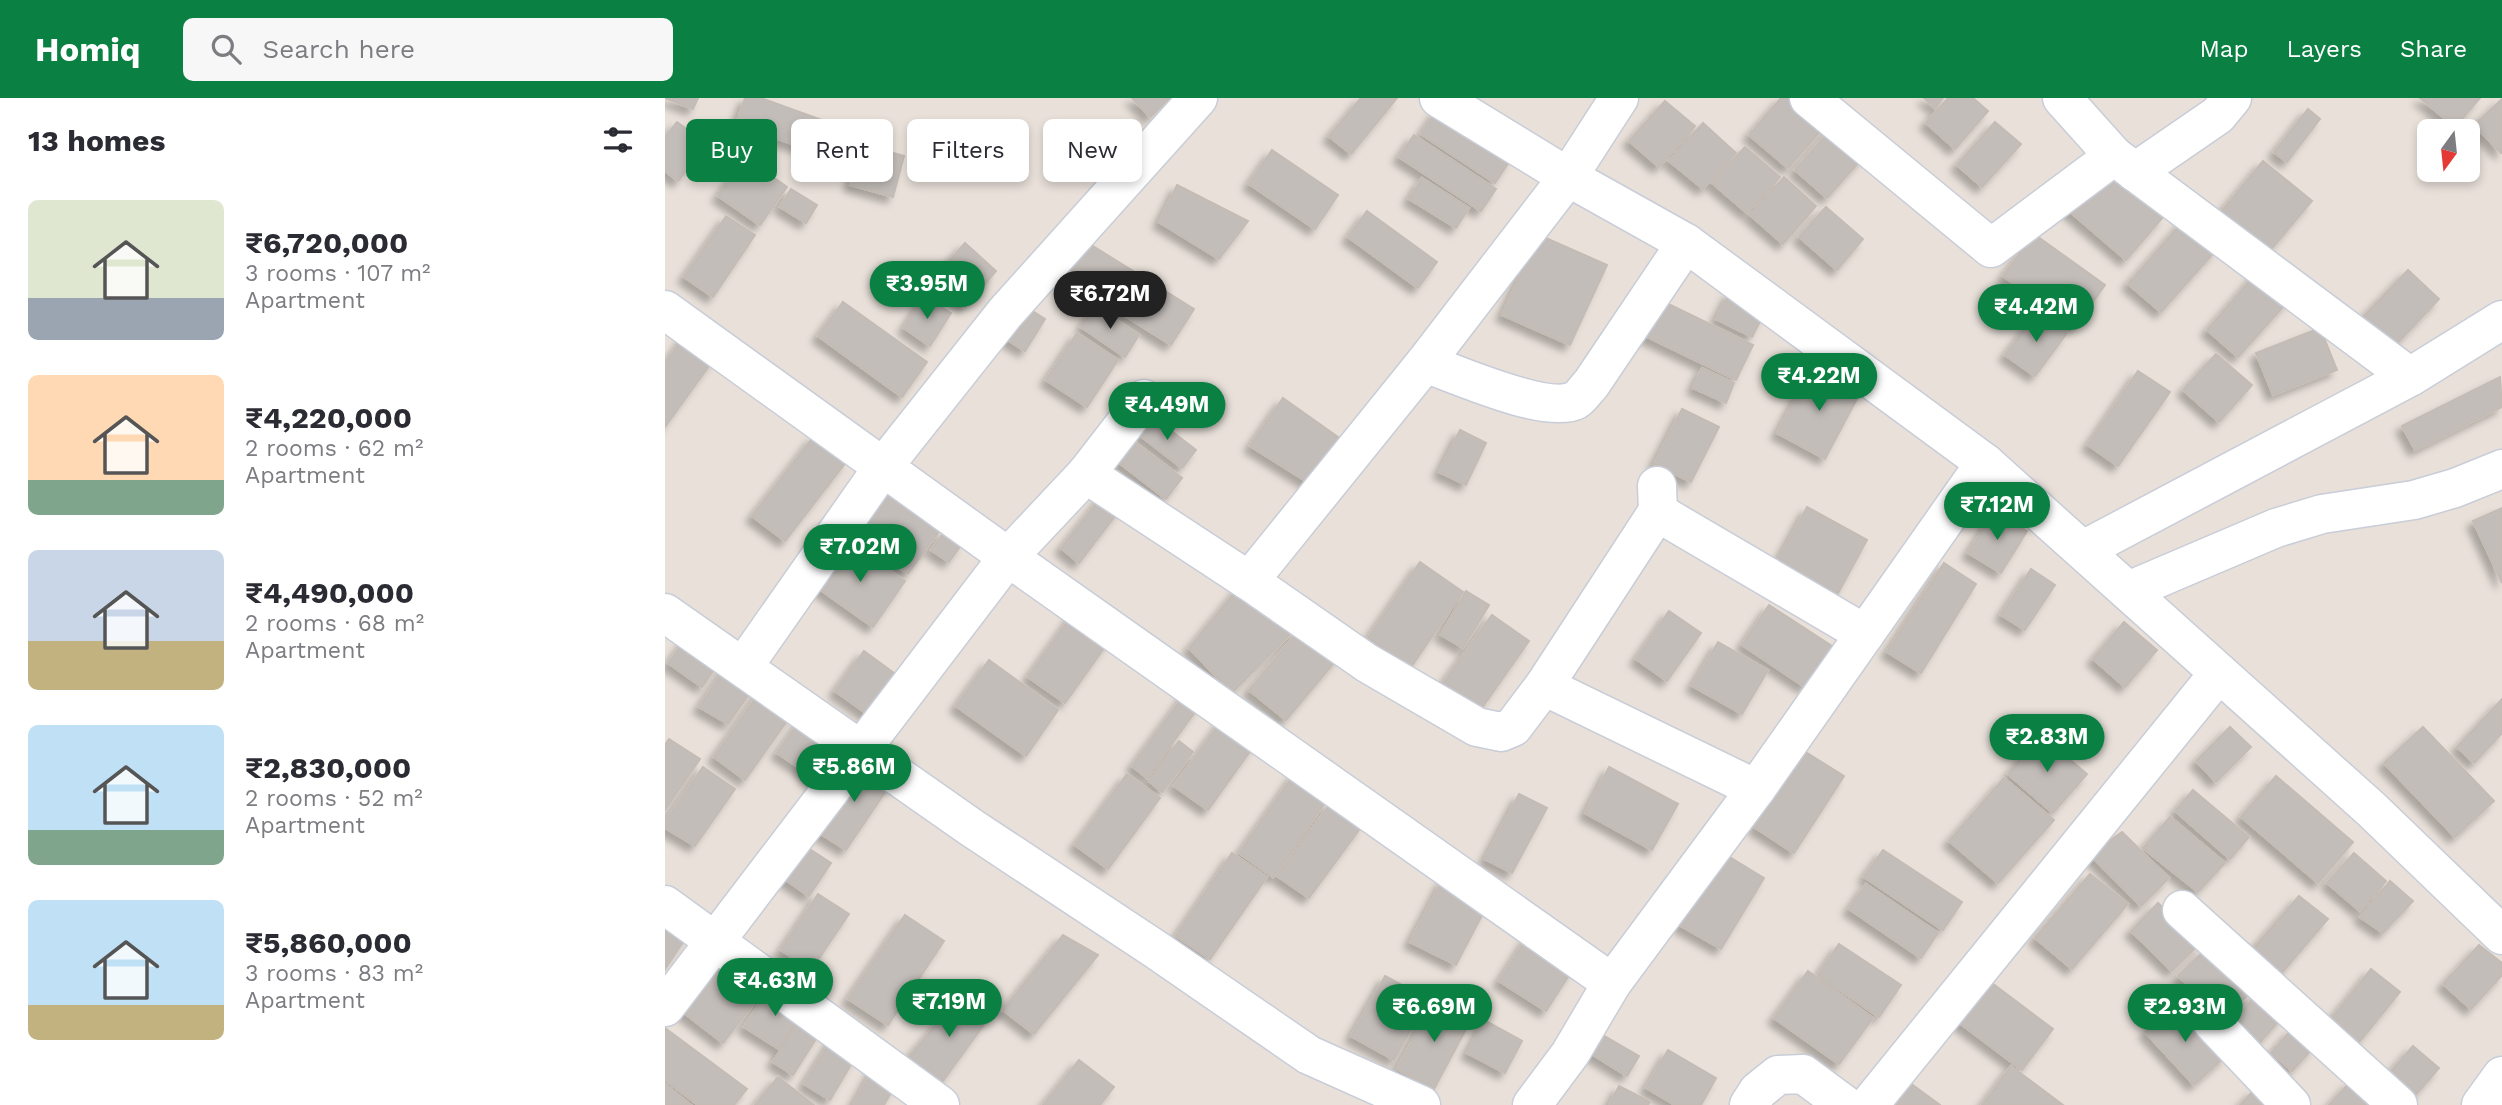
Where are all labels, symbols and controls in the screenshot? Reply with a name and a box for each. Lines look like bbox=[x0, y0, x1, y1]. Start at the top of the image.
search box bbox=[183, 18, 673, 81]
text: Homiq bbox=[35, 30, 141, 69]
icon: search bbox=[207, 30, 245, 68]
text: Search here bbox=[263, 34, 415, 64]
text: Map bbox=[2200, 35, 2248, 63]
text: Layers bbox=[2286, 35, 2362, 63]
text: Share bbox=[2400, 35, 2467, 63]
chip: Buy bbox=[686, 119, 777, 182]
chip: Rent bbox=[791, 119, 893, 182]
chip: Filters bbox=[907, 119, 1029, 182]
chip: New bbox=[1043, 119, 1142, 182]
north arrow bbox=[2417, 119, 2480, 182]
map controls bbox=[2417, 119, 2480, 182]
icon: filters bbox=[599, 121, 637, 159]
text: 13 homes bbox=[28, 123, 165, 158]
text: ₹6,720,000 bbox=[245, 225, 408, 260]
icon: home bbox=[84, 228, 168, 312]
text: 3 rooms · 107 m² bbox=[245, 260, 431, 287]
pin: ₹3.95M bbox=[870, 262, 984, 321]
text: ₹3.95M bbox=[886, 270, 968, 297]
pin: ₹6.72M bbox=[1053, 272, 1167, 331]
text: ₹6.72M bbox=[1070, 280, 1150, 307]
pin: ₹4.42M bbox=[1979, 285, 2093, 344]
text: Apartment bbox=[245, 287, 365, 314]
text: ₹4.42M bbox=[1994, 293, 2078, 320]
pin: ₹4.22M bbox=[1762, 354, 1876, 413]
text: ₹4.22M bbox=[1777, 362, 1861, 389]
pin: ₹4.49M bbox=[1110, 382, 1224, 442]
text: ₹4.49M bbox=[1124, 391, 1210, 418]
text: ₹4,220,000 bbox=[245, 400, 412, 435]
icon: home bbox=[84, 403, 168, 487]
text: 2 rooms · 62 m² bbox=[245, 435, 423, 462]
text: Apartment bbox=[245, 462, 365, 489]
pin: ₹7.12M bbox=[1940, 482, 2054, 542]
text: ₹7.12M bbox=[1960, 491, 2034, 518]
pin: ₹7.02M bbox=[803, 524, 917, 584]
text: ₹7.02M bbox=[820, 533, 900, 560]
text: ₹4,490,000 bbox=[245, 575, 414, 610]
icon: home bbox=[84, 578, 168, 662]
text: 2 rooms · 68 m² bbox=[245, 610, 424, 637]
text: Apartment bbox=[245, 637, 365, 664]
pin: ₹2.83M bbox=[1990, 714, 2104, 774]
text: ₹2.83M bbox=[2005, 723, 2089, 750]
pin: ₹5.86M bbox=[797, 744, 911, 804]
text: ₹2,830,000 bbox=[245, 750, 411, 785]
icon: home bbox=[84, 753, 168, 837]
text: ₹5.86M bbox=[812, 753, 896, 780]
text: 2 rooms · 52 m² bbox=[245, 785, 423, 812]
text: Apartment bbox=[245, 812, 365, 839]
text: ₹5,860,000 bbox=[245, 925, 412, 960]
icon: home bbox=[84, 928, 168, 1012]
pin: ₹4.63M bbox=[718, 958, 832, 1018]
text: 3 rooms · 83 m² bbox=[245, 960, 423, 987]
text: ₹4.63M bbox=[733, 967, 817, 994]
pin: ₹7.19M bbox=[892, 979, 1006, 1039]
pin: ₹6.69M bbox=[1377, 984, 1491, 1044]
pin: ₹2.93M bbox=[2128, 984, 2242, 1044]
text: Apartment bbox=[245, 987, 365, 1014]
text: ₹7.19M bbox=[912, 988, 986, 1015]
text: ₹6.69M bbox=[1392, 993, 1476, 1020]
text: ₹2.93M bbox=[2144, 993, 2226, 1020]

